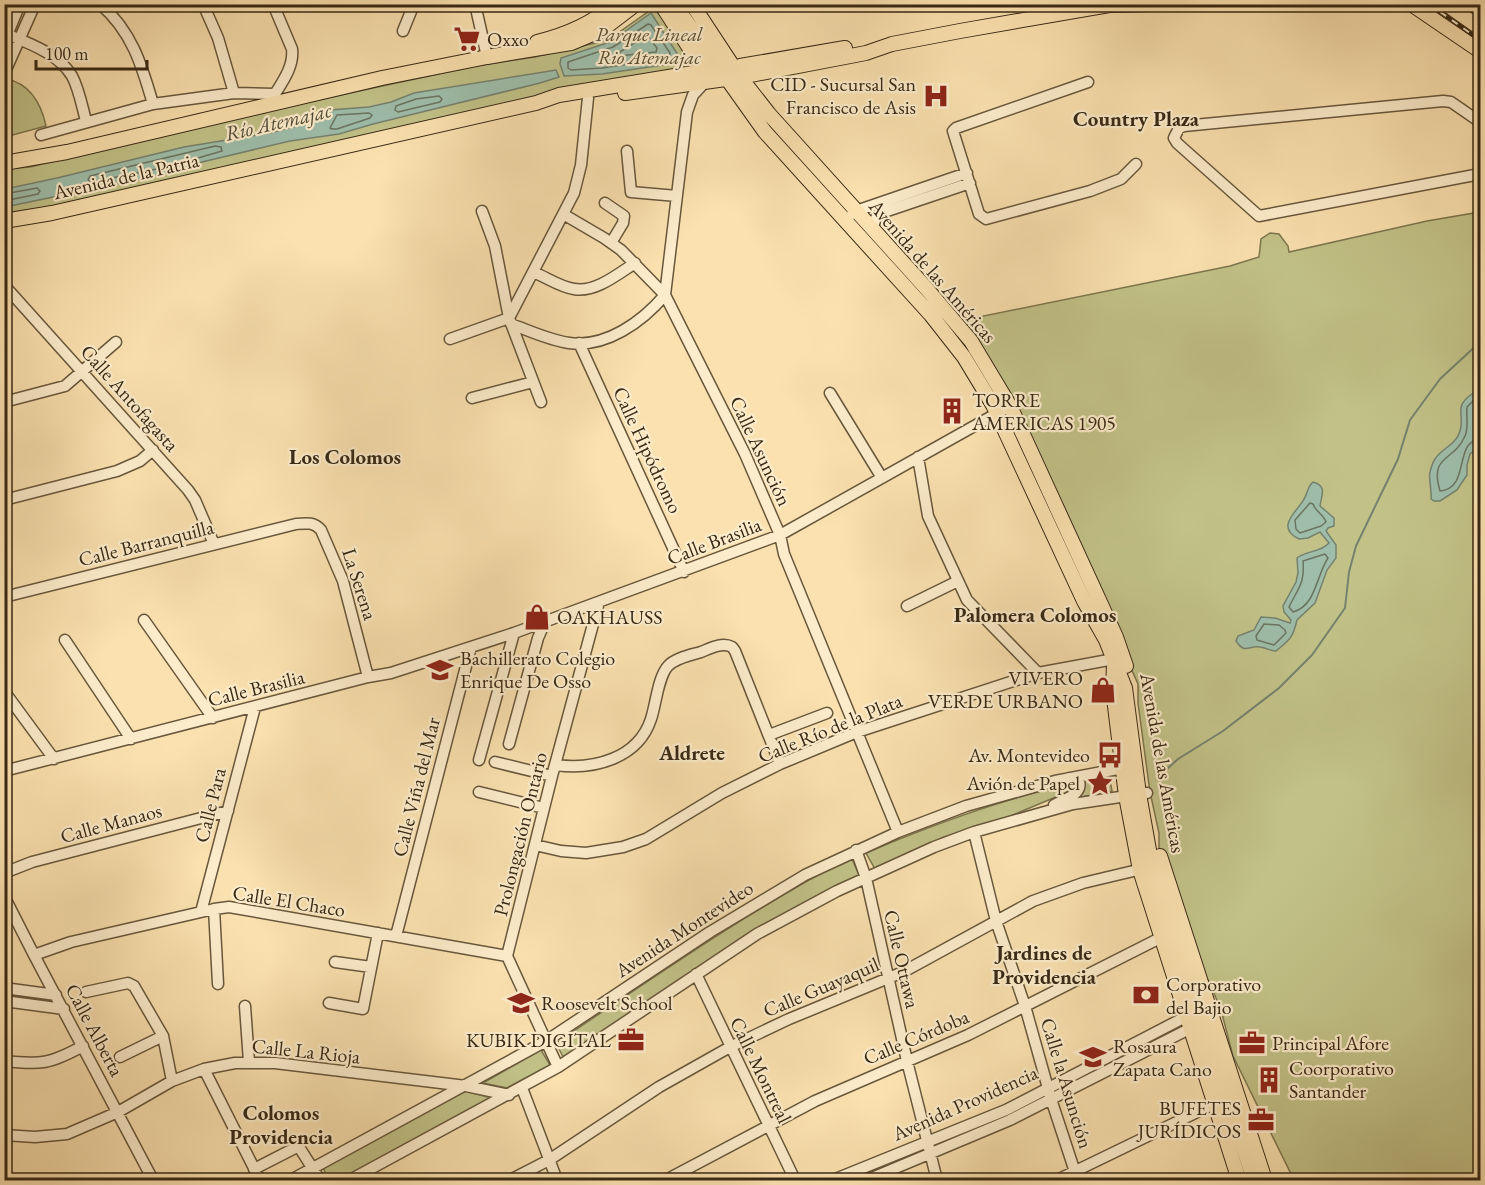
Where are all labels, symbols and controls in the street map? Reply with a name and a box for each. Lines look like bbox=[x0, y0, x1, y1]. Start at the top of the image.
park label: Parque Lineal Rio Atemajac bbox=[595, 21, 704, 70]
supermarket icon: Oxxo bbox=[452, 24, 482, 54]
place label: Oxxo bbox=[487, 26, 529, 52]
scale bar bbox=[36, 33, 147, 71]
text: 100 m bbox=[45, 42, 89, 65]
place label: CID - Sucursal San Francisco de Asis bbox=[770, 71, 916, 120]
hospital icon: CID - Sucursal San Francisco de Asis bbox=[921, 81, 951, 111]
water label: Río Atemajac bbox=[222, 96, 334, 147]
district label: Country Plaza bbox=[1073, 105, 1200, 132]
street label: Avenida de la Patria bbox=[50, 147, 201, 206]
street label: Avenida de las Américas bbox=[863, 193, 1003, 348]
street label: Calle Antofagasta bbox=[75, 339, 185, 457]
street label: Calle Hipódromo bbox=[607, 382, 689, 518]
place label: TORRE AMERICAS 1905 bbox=[971, 387, 1116, 436]
street label: Calle Asunción bbox=[724, 392, 798, 511]
building icon: TORRE AMERICAS 1905 bbox=[937, 396, 967, 426]
district label: Los Colomos bbox=[289, 443, 401, 470]
street label: Calle Brasilia bbox=[663, 511, 765, 571]
street label: Calle Barranquilla bbox=[76, 514, 216, 572]
street label: La Serena bbox=[336, 545, 384, 623]
district label: Palomera Colomos bbox=[954, 601, 1116, 628]
shop icon: OAKHAUSS bbox=[522, 602, 552, 632]
place label: OAKHAUSS bbox=[557, 604, 663, 630]
place label: Bachillerato Colegio Enrique De Osso bbox=[460, 645, 615, 694]
school or university icon: Bachillerato Colegio Enrique De Osso bbox=[425, 655, 455, 685]
street label: Calle Brasilia bbox=[205, 663, 307, 713]
place label: VIVERO VERDE URBANO bbox=[928, 665, 1083, 714]
street label: Avenida de las Américas bbox=[1134, 670, 1192, 855]
shop icon: VIVERO VERDE URBANO bbox=[1088, 675, 1118, 705]
street label: Calle Río de la Plata bbox=[754, 687, 906, 769]
street label: Calle Viña del Mar bbox=[386, 714, 446, 860]
district label: Aldrete bbox=[658, 739, 725, 766]
bus stop icon: Av. Montevideo bbox=[1095, 740, 1125, 770]
place label: Av. Montevideo bbox=[967, 742, 1090, 768]
street label: Prolongación Ontario bbox=[487, 749, 553, 919]
street label: Calle Para bbox=[188, 765, 232, 845]
place icon: Avión de Papel bbox=[1085, 768, 1115, 798]
place label: Avión de Papel bbox=[966, 770, 1080, 796]
street label: Calle Manaos bbox=[57, 797, 165, 849]
street label: Avenida Montevideo bbox=[609, 875, 758, 984]
street label: Calle El Chaco bbox=[231, 879, 347, 923]
street label: Calle Ottawa bbox=[878, 907, 926, 1011]
district label: Jardines de Providencia bbox=[992, 939, 1097, 990]
street label: Calle Guayaquil bbox=[759, 951, 883, 1023]
place label: Corporativo del Bajio bbox=[1166, 971, 1261, 1020]
street label: Calle Alberta bbox=[60, 979, 130, 1081]
bank icon: Corporativo del Bajio bbox=[1131, 980, 1161, 1010]
school or university icon: Roosevelt School bbox=[506, 988, 536, 1018]
place label: Roosevelt School bbox=[541, 990, 673, 1016]
street label: Calle Córdoba bbox=[859, 1003, 973, 1071]
street label: Calle Montreal bbox=[724, 1013, 798, 1128]
street label: Calle la Asunción bbox=[1035, 1015, 1099, 1152]
office icon: KUBIK DIGITAL bbox=[616, 1025, 646, 1055]
place label: KUBIK DIGITAL bbox=[466, 1027, 611, 1053]
office icon: Principal Afore bbox=[1237, 1028, 1267, 1058]
place label: Principal Afore bbox=[1272, 1030, 1389, 1056]
street label: Calle La Rioja bbox=[251, 1032, 361, 1070]
place label: Rosaura Zapata Cano bbox=[1113, 1033, 1212, 1082]
school or university icon: Rosaura Zapata Cano bbox=[1078, 1042, 1108, 1072]
place label: Coorporativo Santander bbox=[1289, 1055, 1394, 1104]
street label: Avenida Providencia bbox=[887, 1059, 1042, 1147]
building icon: Coorporativo Santander bbox=[1254, 1065, 1284, 1095]
place label: BUFETES JURÍDICOS bbox=[1136, 1095, 1241, 1144]
district label: Colomos Providencia bbox=[229, 1099, 334, 1150]
office icon: BUFETES JURÍDICOS bbox=[1246, 1105, 1276, 1135]

